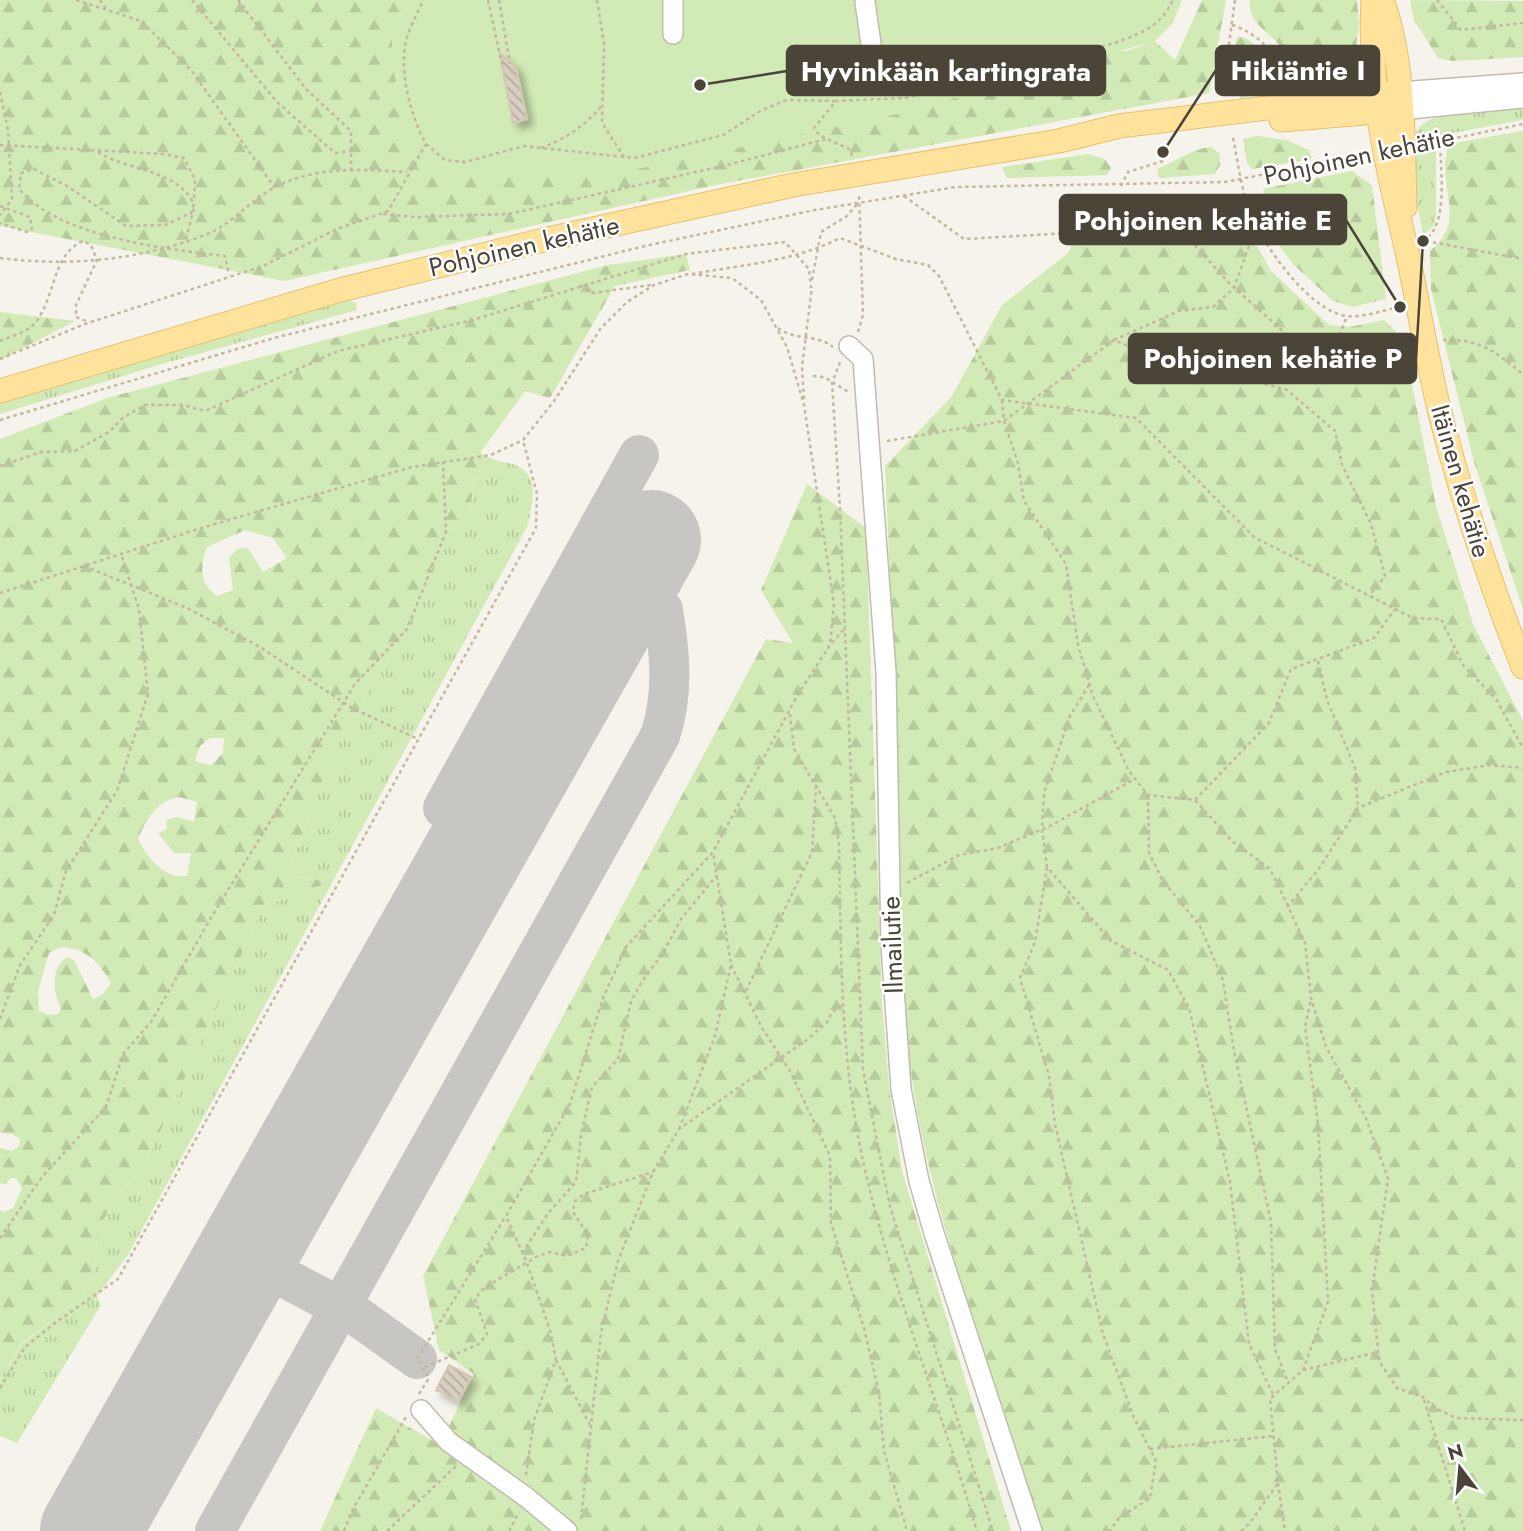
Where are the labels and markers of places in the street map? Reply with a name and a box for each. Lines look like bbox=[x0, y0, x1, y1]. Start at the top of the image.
callout: Hyvinkään kartingrata bbox=[787, 46, 1105, 95]
callout: Hikiäntie I bbox=[1216, 46, 1379, 95]
callout: Pohjoinen kehätie E bbox=[1060, 195, 1346, 244]
callout: Pohjoinen kehätie P bbox=[1129, 334, 1416, 383]

